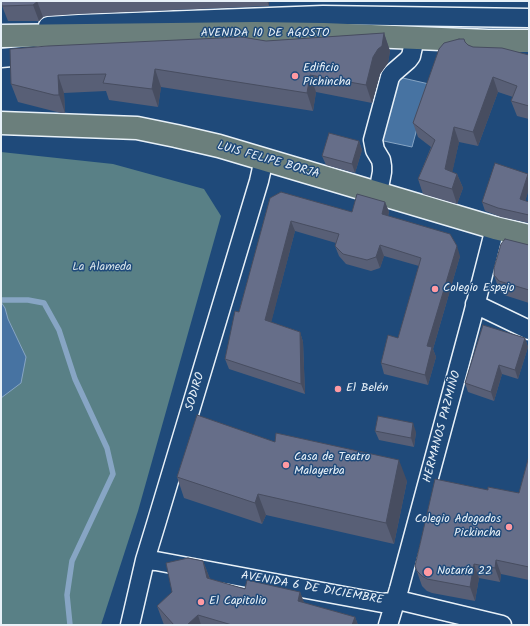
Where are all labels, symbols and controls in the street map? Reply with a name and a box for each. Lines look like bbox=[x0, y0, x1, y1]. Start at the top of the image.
street label: AVENIDA 10 DE AGOSTO bbox=[201, 27, 329, 41]
place label: Edificio Pichincha bbox=[303, 62, 351, 90]
marker: Edificio Pichincha bbox=[290, 71, 300, 81]
street label: LUIS FELIPE BORJA bbox=[215, 140, 321, 182]
park label: La Alameda bbox=[72, 261, 132, 275]
place label: Colegio Espejo bbox=[443, 282, 515, 296]
marker: Colegio Espejo bbox=[430, 284, 440, 294]
street label: HERMANOS PAZMIÑO bbox=[421, 369, 465, 485]
street label: SODIRO bbox=[183, 371, 209, 413]
place label: El Belén bbox=[346, 382, 388, 396]
marker: El Belén bbox=[333, 384, 343, 394]
place label: Casa de Teatro Malayerba bbox=[294, 451, 370, 479]
marker: Casa de Teatro Malayerba bbox=[281, 460, 291, 470]
place label: Colegio Adogados Pickincha bbox=[415, 513, 501, 541]
marker: Colegio Adogados Pickincha bbox=[504, 522, 514, 532]
place label: Notaría 22 bbox=[437, 565, 492, 579]
marker: Notaría 22 bbox=[422, 566, 434, 578]
street label: AVENIDA 6 DE DICIEMBRE bbox=[240, 569, 384, 609]
place label: El Capitolio bbox=[209, 595, 266, 609]
marker: El Capitolio bbox=[196, 597, 206, 607]

